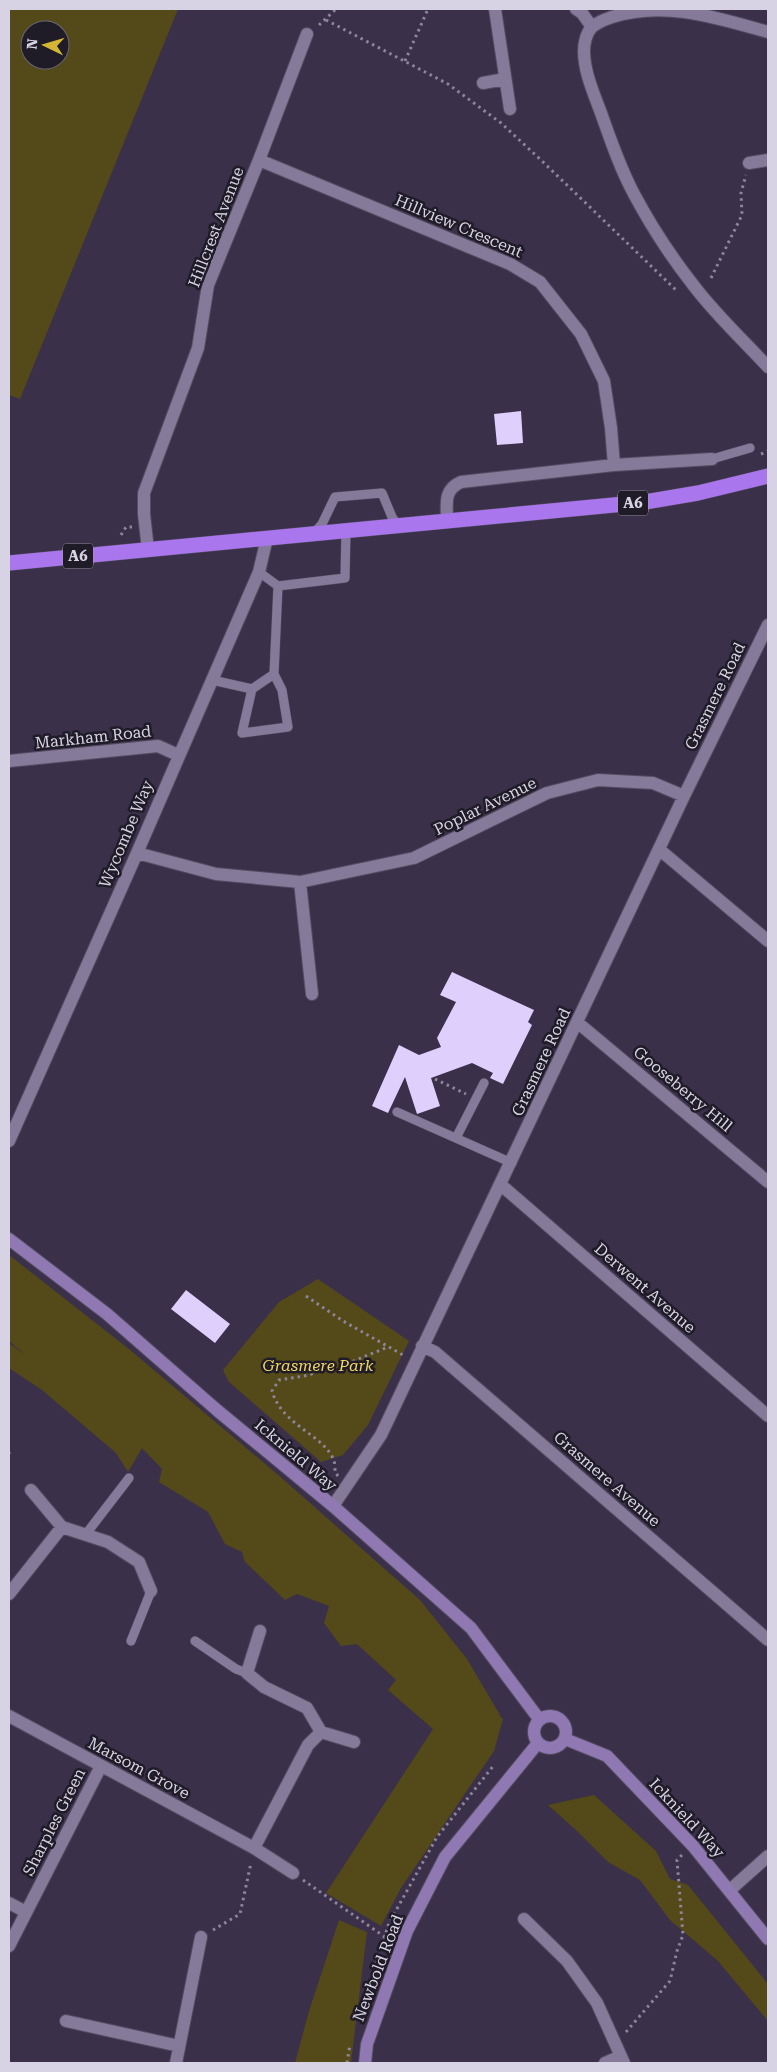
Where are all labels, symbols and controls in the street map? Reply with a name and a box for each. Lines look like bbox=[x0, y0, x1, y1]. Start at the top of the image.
north arrow bbox=[20, 20, 70, 70]
text: N bbox=[24, 38, 41, 50]
street label: Hillcrest Avenue bbox=[184, 164, 248, 290]
street label: Hillview Crescent bbox=[392, 191, 526, 261]
road number: A6 bbox=[618, 490, 648, 516]
road number: A6 bbox=[63, 544, 93, 568]
street label: Grasmere Road bbox=[681, 639, 749, 753]
street label: Markham Road bbox=[34, 721, 152, 753]
street label: Poplar Avenue bbox=[431, 773, 540, 839]
street label: Wycombe Way bbox=[95, 777, 157, 890]
street label: Grasmere Road bbox=[508, 1005, 574, 1119]
street label: Gooseberry Hill bbox=[630, 1042, 736, 1136]
street label: Derwent Avenue bbox=[591, 1239, 700, 1337]
park label: Grasmere Park bbox=[262, 1356, 374, 1375]
street label: Icknield Way bbox=[251, 1415, 341, 1495]
street label: Grasmere Avenue bbox=[550, 1427, 664, 1531]
street label: Marsom Grove bbox=[85, 1733, 193, 1803]
street label: Sharples Green bbox=[19, 1765, 89, 1879]
street label: Icknield Way bbox=[645, 1774, 729, 1862]
street label: Newbold Road bbox=[349, 1912, 407, 2024]

